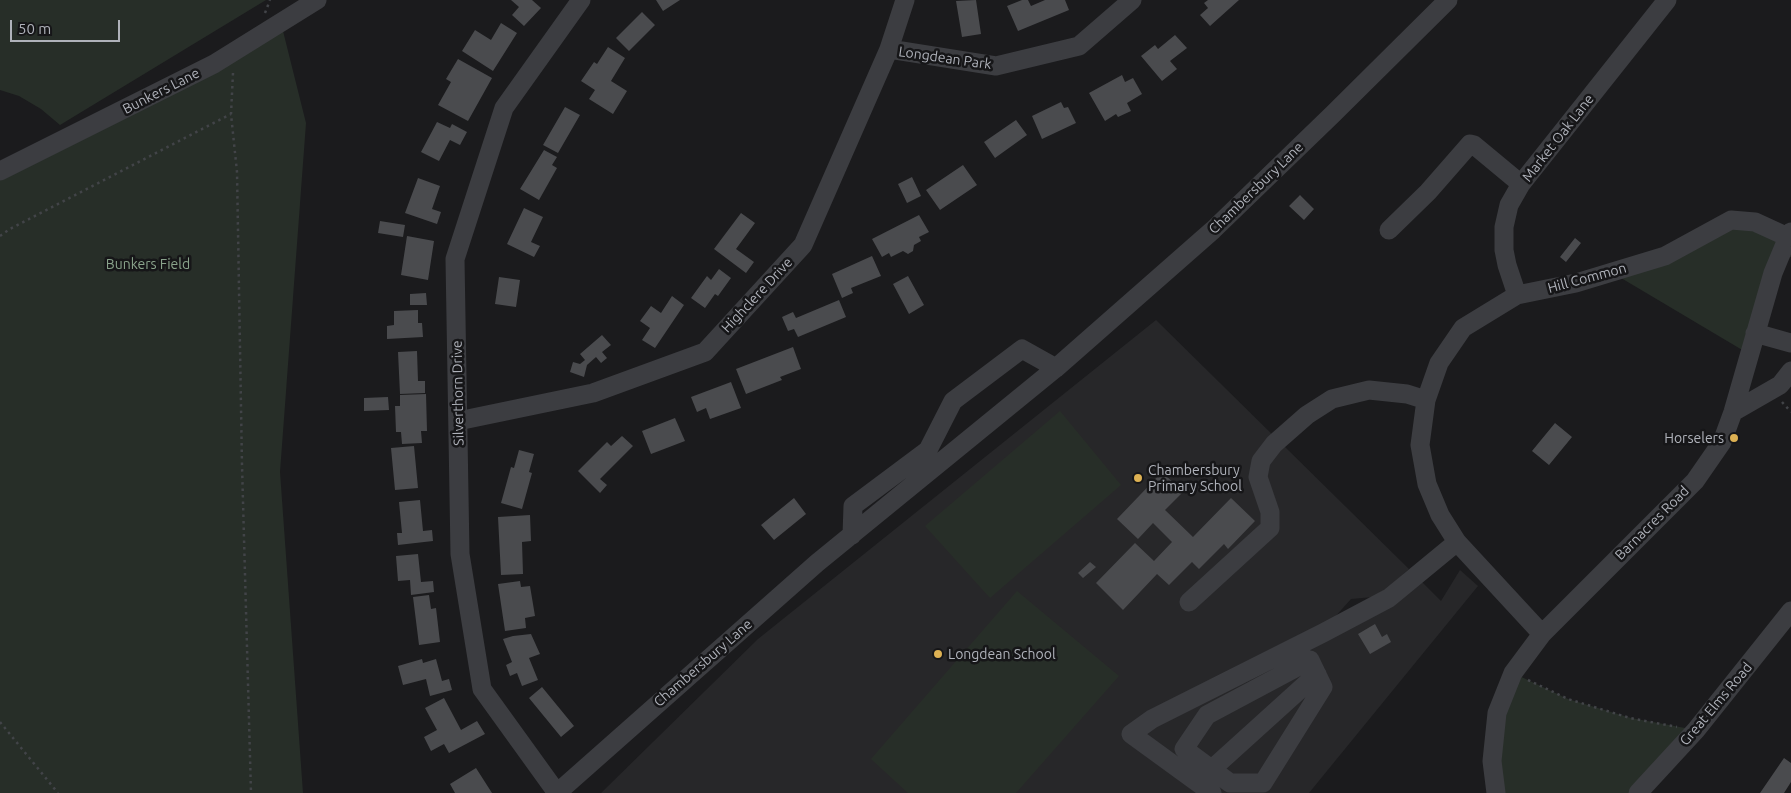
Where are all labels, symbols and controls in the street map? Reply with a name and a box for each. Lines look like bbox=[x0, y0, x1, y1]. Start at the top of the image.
scale bar bbox=[12, 10, 122, 42]
text: 50 m bbox=[18, 20, 51, 37]
street label: Longdean Park bbox=[898, 43, 992, 73]
street label: Bunkers Lane bbox=[120, 64, 202, 118]
street label: Market Oak Lane bbox=[1519, 91, 1597, 185]
street label: Chambersbury Lane bbox=[1205, 139, 1307, 237]
street label: Highclere Drive bbox=[718, 254, 796, 336]
park label: Bunkers Field bbox=[106, 256, 190, 272]
street label: Hill Common bbox=[1546, 259, 1628, 297]
street label: Silverthorn Drive bbox=[449, 340, 467, 446]
place label: Horselers bbox=[1664, 430, 1724, 446]
marker: Horselers bbox=[1728, 432, 1740, 444]
place label: Chambersbury Primary School bbox=[1148, 462, 1242, 494]
marker: Chambersbury Primary School bbox=[1132, 472, 1144, 484]
street label: Barnacres Road bbox=[1612, 483, 1692, 563]
street label: Chambersbury Lane bbox=[650, 616, 756, 710]
place label: Longdean School bbox=[948, 646, 1056, 662]
marker: Longdean School bbox=[932, 648, 944, 660]
street label: Great Elms Road bbox=[1676, 659, 1756, 749]

